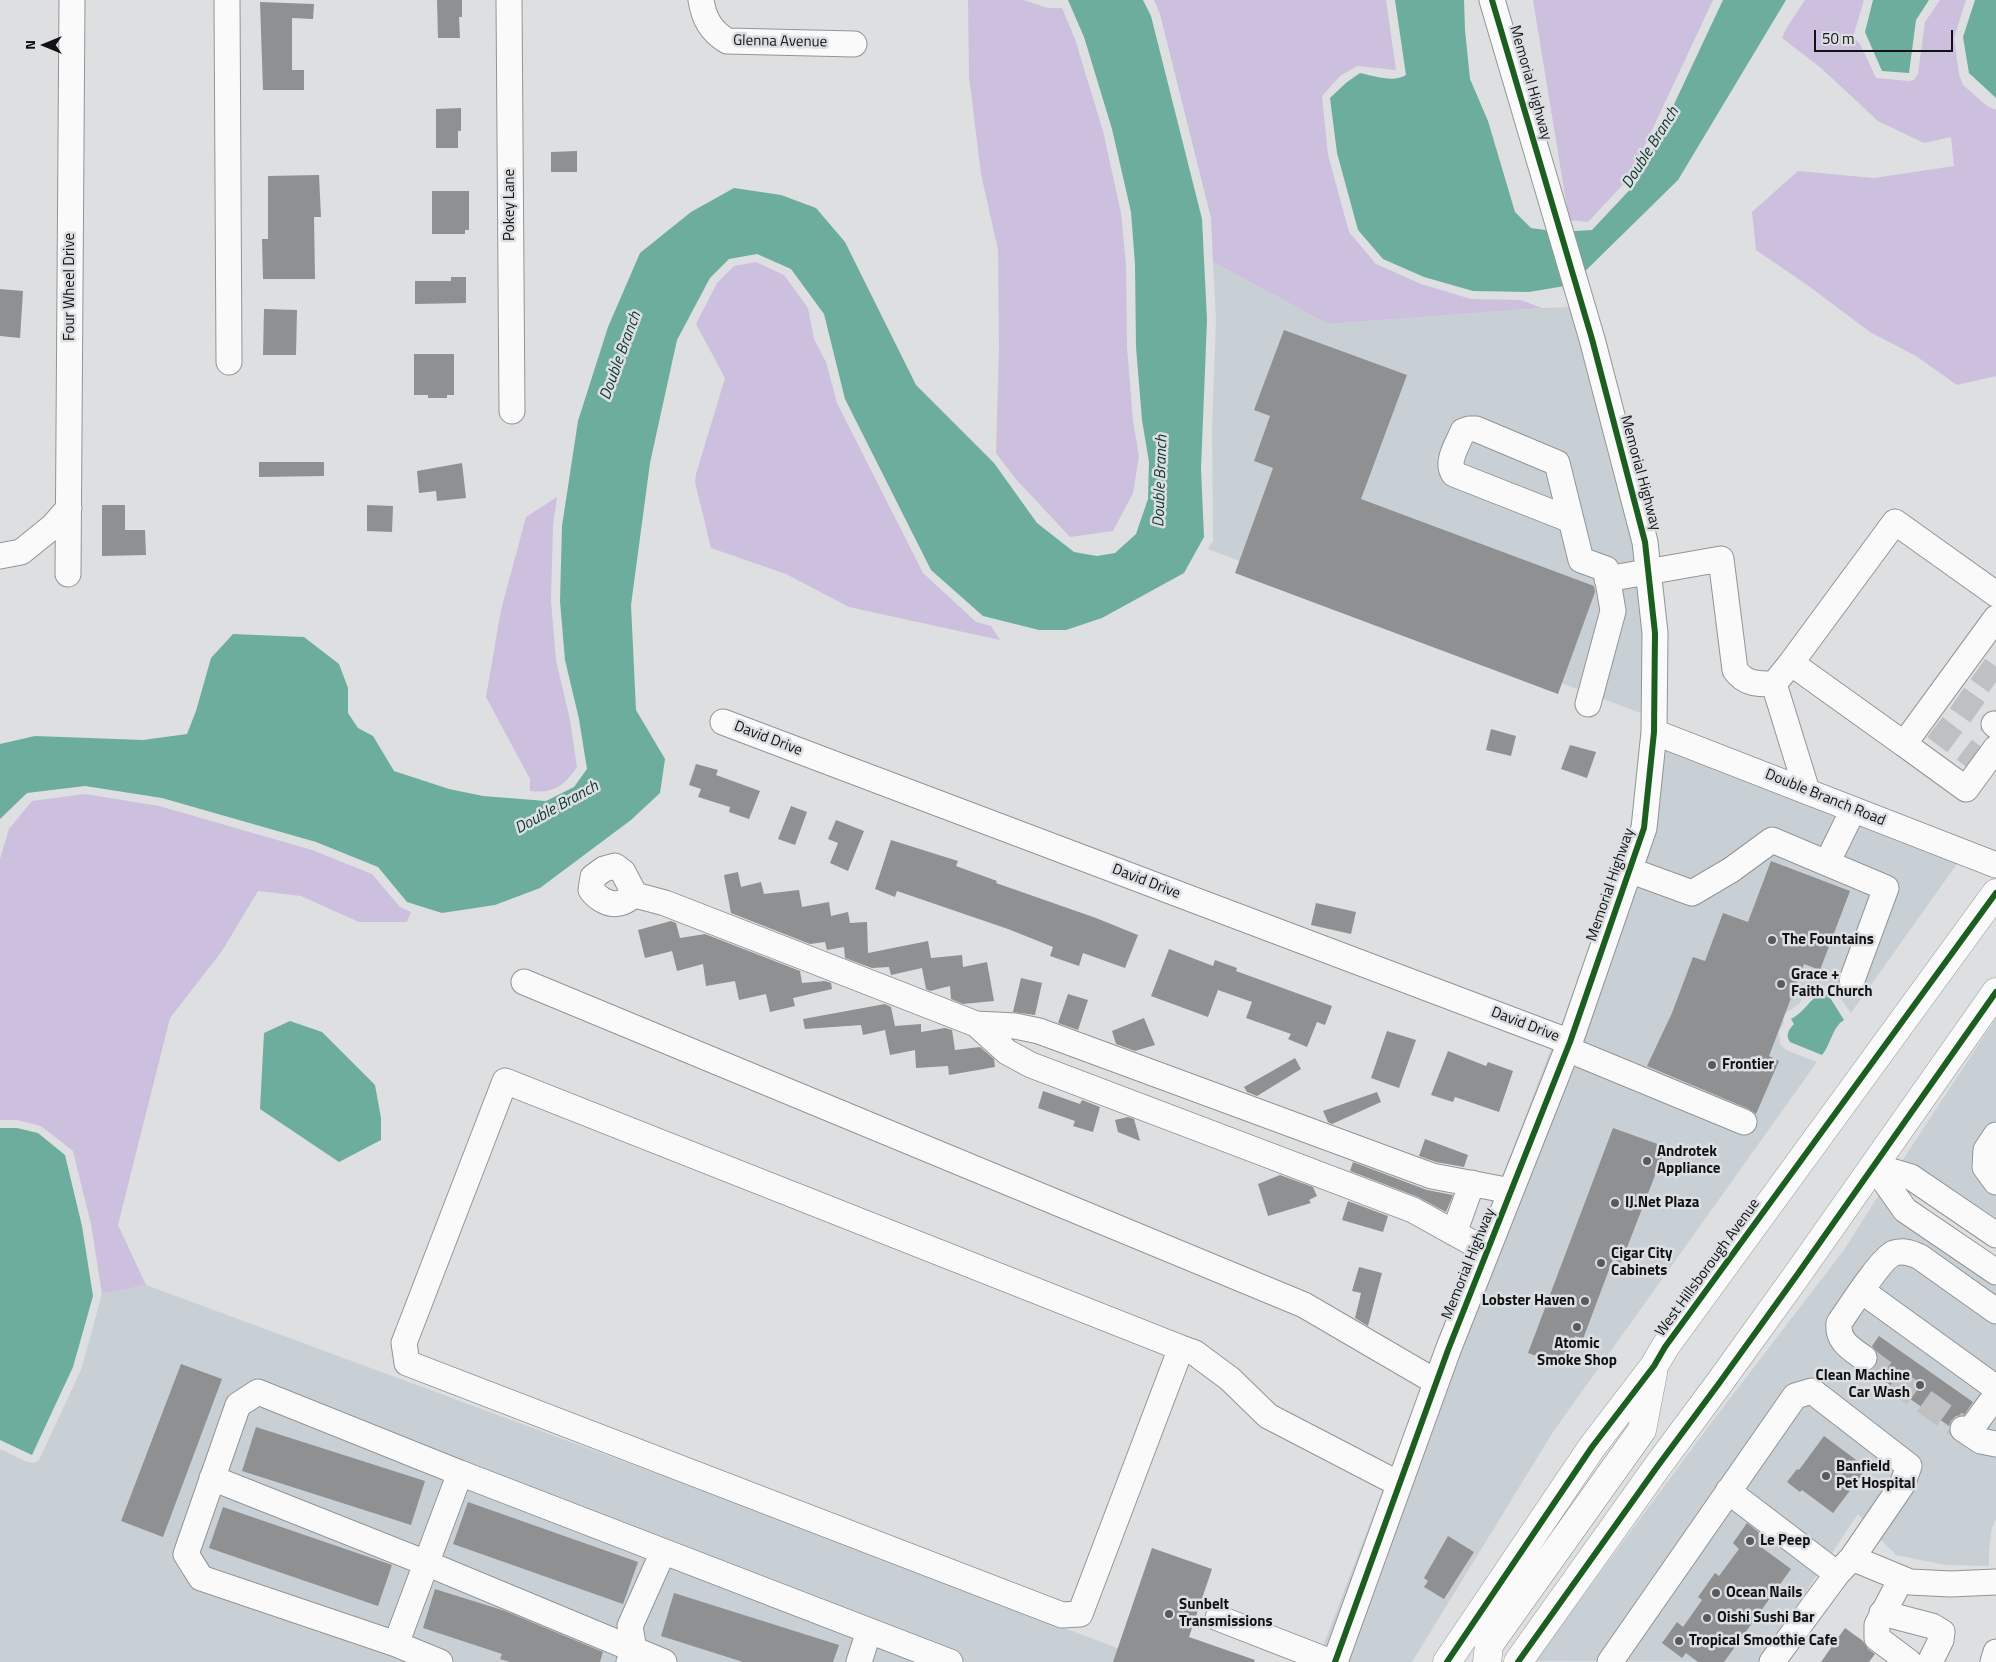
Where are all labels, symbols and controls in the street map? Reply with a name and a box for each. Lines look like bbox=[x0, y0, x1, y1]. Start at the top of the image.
north arrow bbox=[20, 20, 70, 70]
scale bar bbox=[1816, 20, 1955, 52]
street label: Memorial Highway bbox=[1505, 24, 1555, 142]
text: 50 m bbox=[1822, 27, 1855, 50]
street label: Glenna Avenue bbox=[733, 32, 827, 52]
text: N bbox=[19, 40, 40, 50]
water label: Double Branch bbox=[1618, 104, 1684, 192]
street label: Pokey Lane bbox=[501, 169, 519, 241]
street label: Four Wheel Drive bbox=[61, 233, 79, 341]
water label: Double Branch bbox=[596, 309, 646, 403]
street label: Memorial Highway bbox=[1616, 413, 1664, 533]
water label: Double Branch bbox=[1150, 434, 1172, 528]
street label: David Drive bbox=[731, 718, 805, 760]
street label: Double Branch Road bbox=[1762, 766, 1888, 830]
water label: Double Branch bbox=[512, 777, 602, 839]
street label: Memorial Highway bbox=[1583, 826, 1639, 944]
street label: David Drive bbox=[1109, 861, 1183, 903]
place label: The Fountains bbox=[1782, 931, 1874, 949]
marker: The Fountains bbox=[1766, 934, 1778, 946]
place label: Grace + Faith Church bbox=[1791, 966, 1873, 1001]
marker: Grace + Faith Church bbox=[1775, 978, 1787, 990]
street label: David Drive bbox=[1488, 1004, 1562, 1046]
place label: Frontier bbox=[1722, 1056, 1774, 1074]
marker: Frontier bbox=[1706, 1059, 1718, 1071]
place label: Androtek Appliance bbox=[1657, 1143, 1721, 1178]
marker: Androtek Appliance bbox=[1641, 1155, 1653, 1167]
place label: IJ.Net Plaza bbox=[1625, 1194, 1699, 1212]
street label: West Hillsborough Avenue bbox=[1652, 1196, 1764, 1340]
marker: IJ.Net Plaza bbox=[1609, 1197, 1621, 1209]
street label: Memorial Highway bbox=[1438, 1206, 1500, 1322]
place label: Cigar City Cabinets bbox=[1611, 1245, 1673, 1280]
marker: Cigar City Cabinets bbox=[1595, 1257, 1607, 1269]
place label: Lobster Haven bbox=[1482, 1292, 1575, 1310]
marker: Lobster Haven bbox=[1579, 1295, 1591, 1307]
marker: Atomic Smoke Shop bbox=[1571, 1321, 1583, 1333]
place label: Atomic Smoke Shop bbox=[1537, 1335, 1617, 1370]
place label: Clean Machine Car Wash bbox=[1816, 1367, 1910, 1402]
marker: Clean Machine Car Wash bbox=[1914, 1379, 1926, 1391]
place label: Banfield Pet Hospital bbox=[1836, 1458, 1916, 1493]
marker: Banfield Pet Hospital bbox=[1820, 1470, 1832, 1482]
place label: Le Peep bbox=[1760, 1532, 1810, 1550]
marker: Le Peep bbox=[1744, 1535, 1756, 1547]
place label: Ocean Nails bbox=[1726, 1584, 1802, 1602]
marker: Ocean Nails bbox=[1710, 1587, 1722, 1599]
place label: Sunbelt Transmissions bbox=[1179, 1596, 1273, 1631]
marker: Sunbelt Transmissions bbox=[1163, 1608, 1175, 1620]
place label: Oishi Sushi Bar bbox=[1717, 1609, 1815, 1627]
marker: Oishi Sushi Bar bbox=[1701, 1612, 1713, 1624]
place label: Tropical Smoothie Cafe bbox=[1689, 1632, 1837, 1650]
marker: Tropical Smoothie Cafe bbox=[1673, 1635, 1685, 1647]

